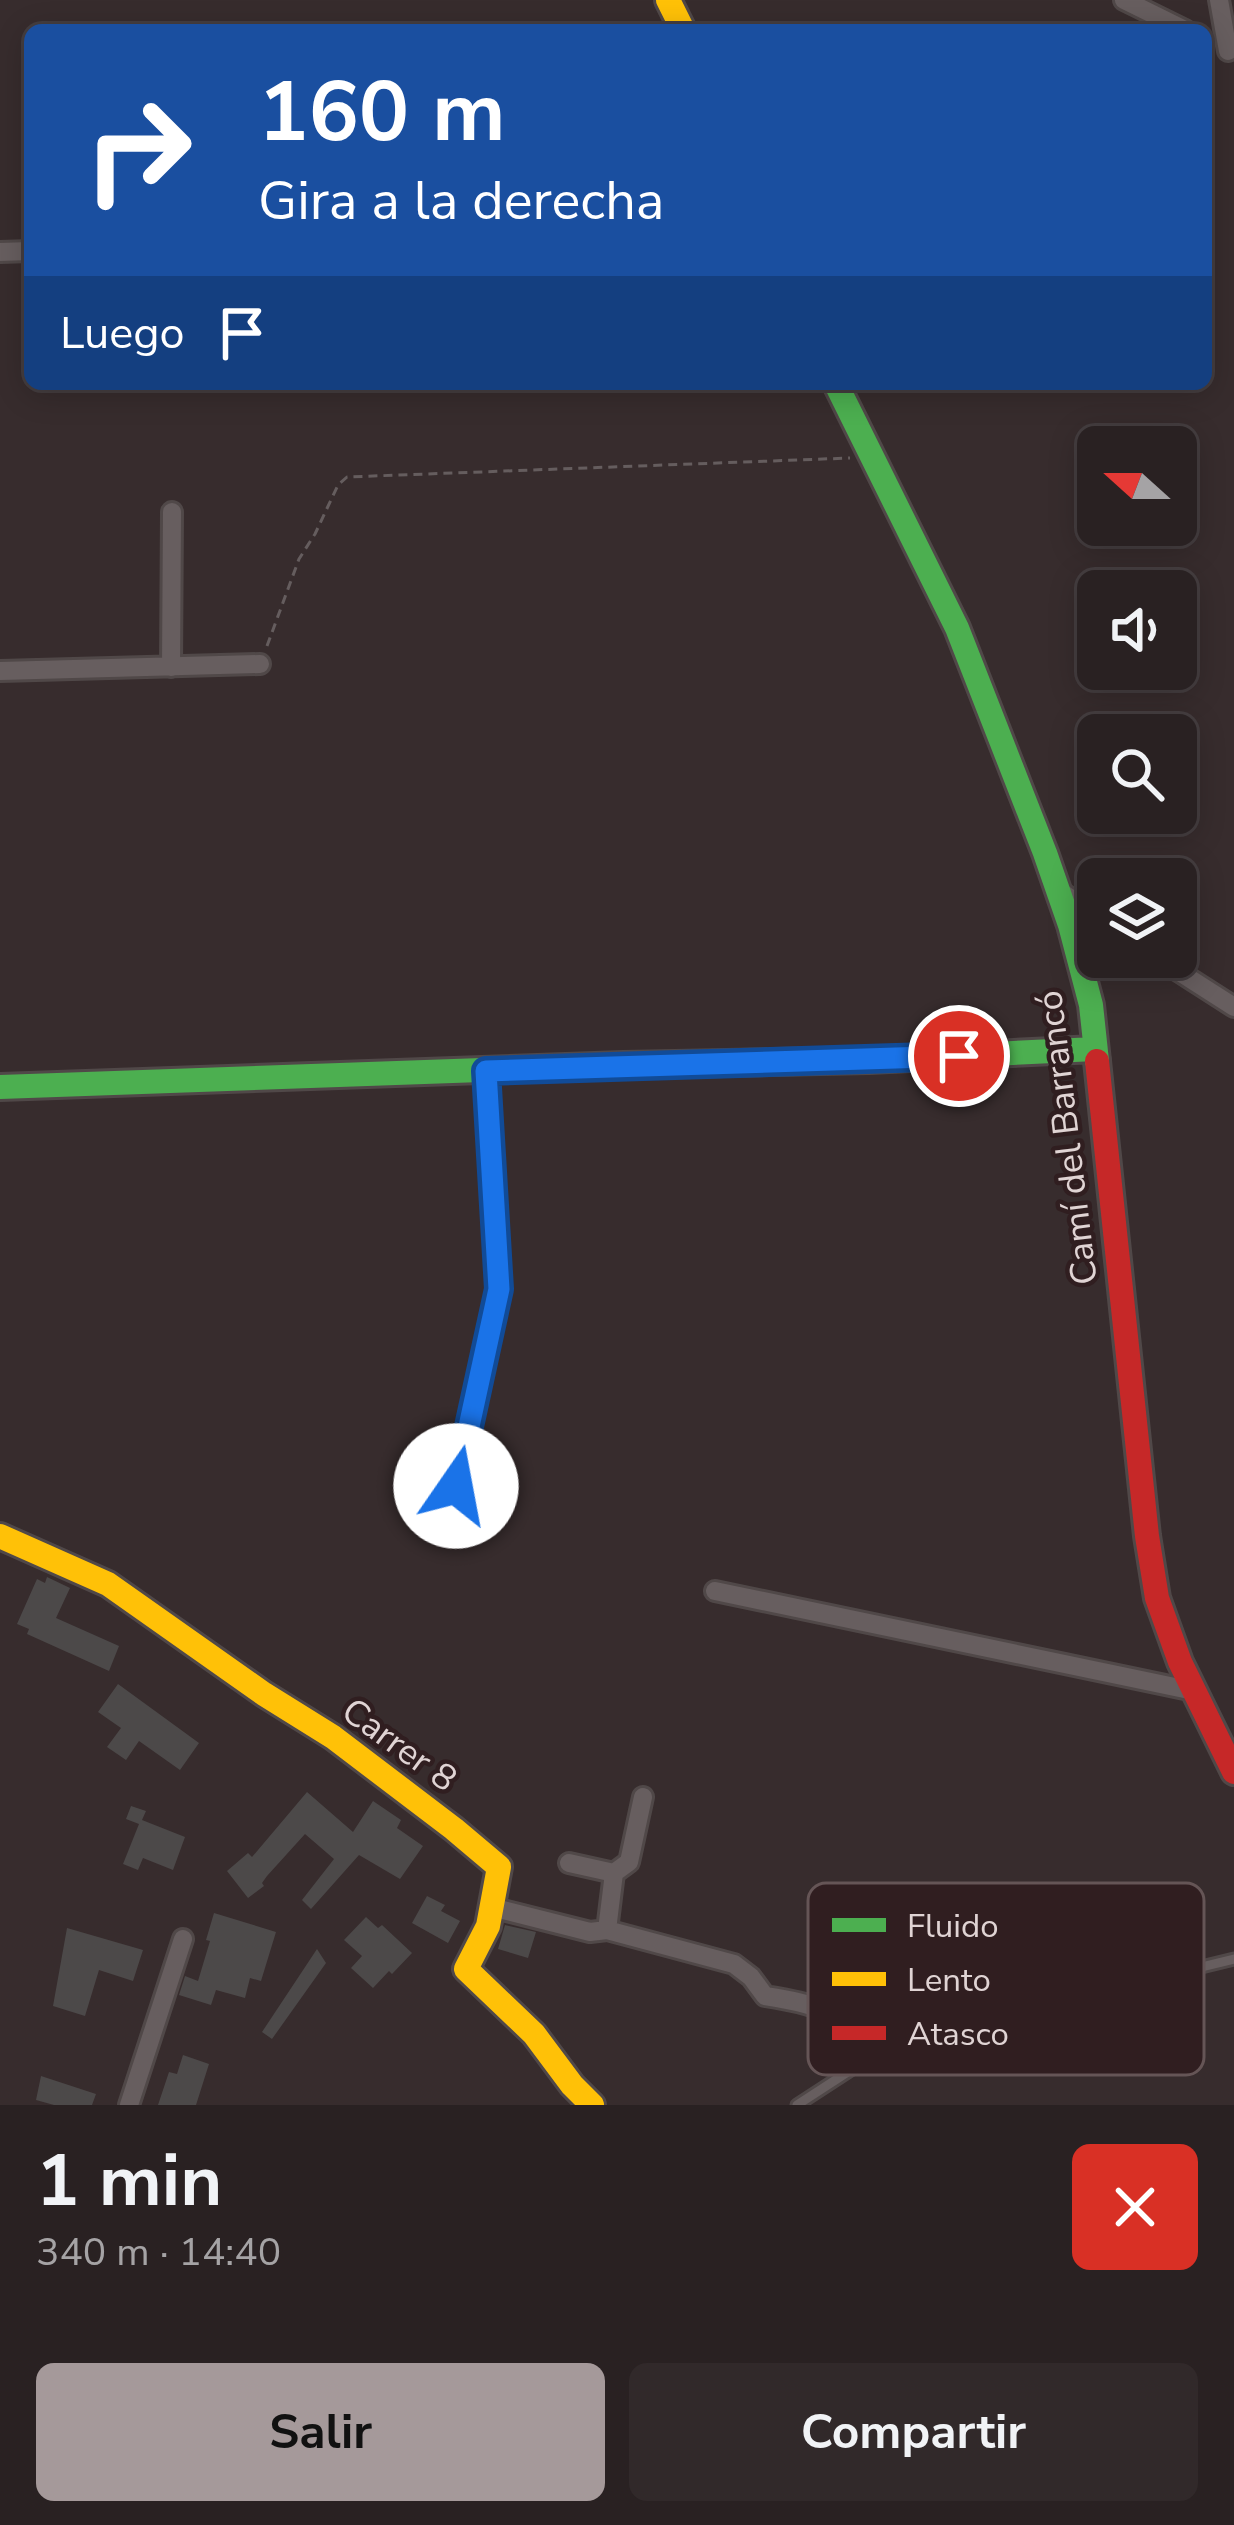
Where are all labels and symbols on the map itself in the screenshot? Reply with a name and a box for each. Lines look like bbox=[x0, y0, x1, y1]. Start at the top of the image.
north arrow bbox=[1077, 426, 1197, 546]
street label: Camí del Barrancó bbox=[1025, 988, 1110, 1288]
pin bbox=[908, 1005, 1010, 1107]
position arrow bbox=[393, 1423, 519, 1549]
street label: Carrer 8 bbox=[332, 1687, 467, 1804]
legend bbox=[808, 1883, 1204, 2075]
text: Fluido bbox=[907, 1904, 999, 1949]
text: Lento bbox=[907, 1958, 991, 2003]
text: Atasco bbox=[907, 2012, 1009, 2057]

